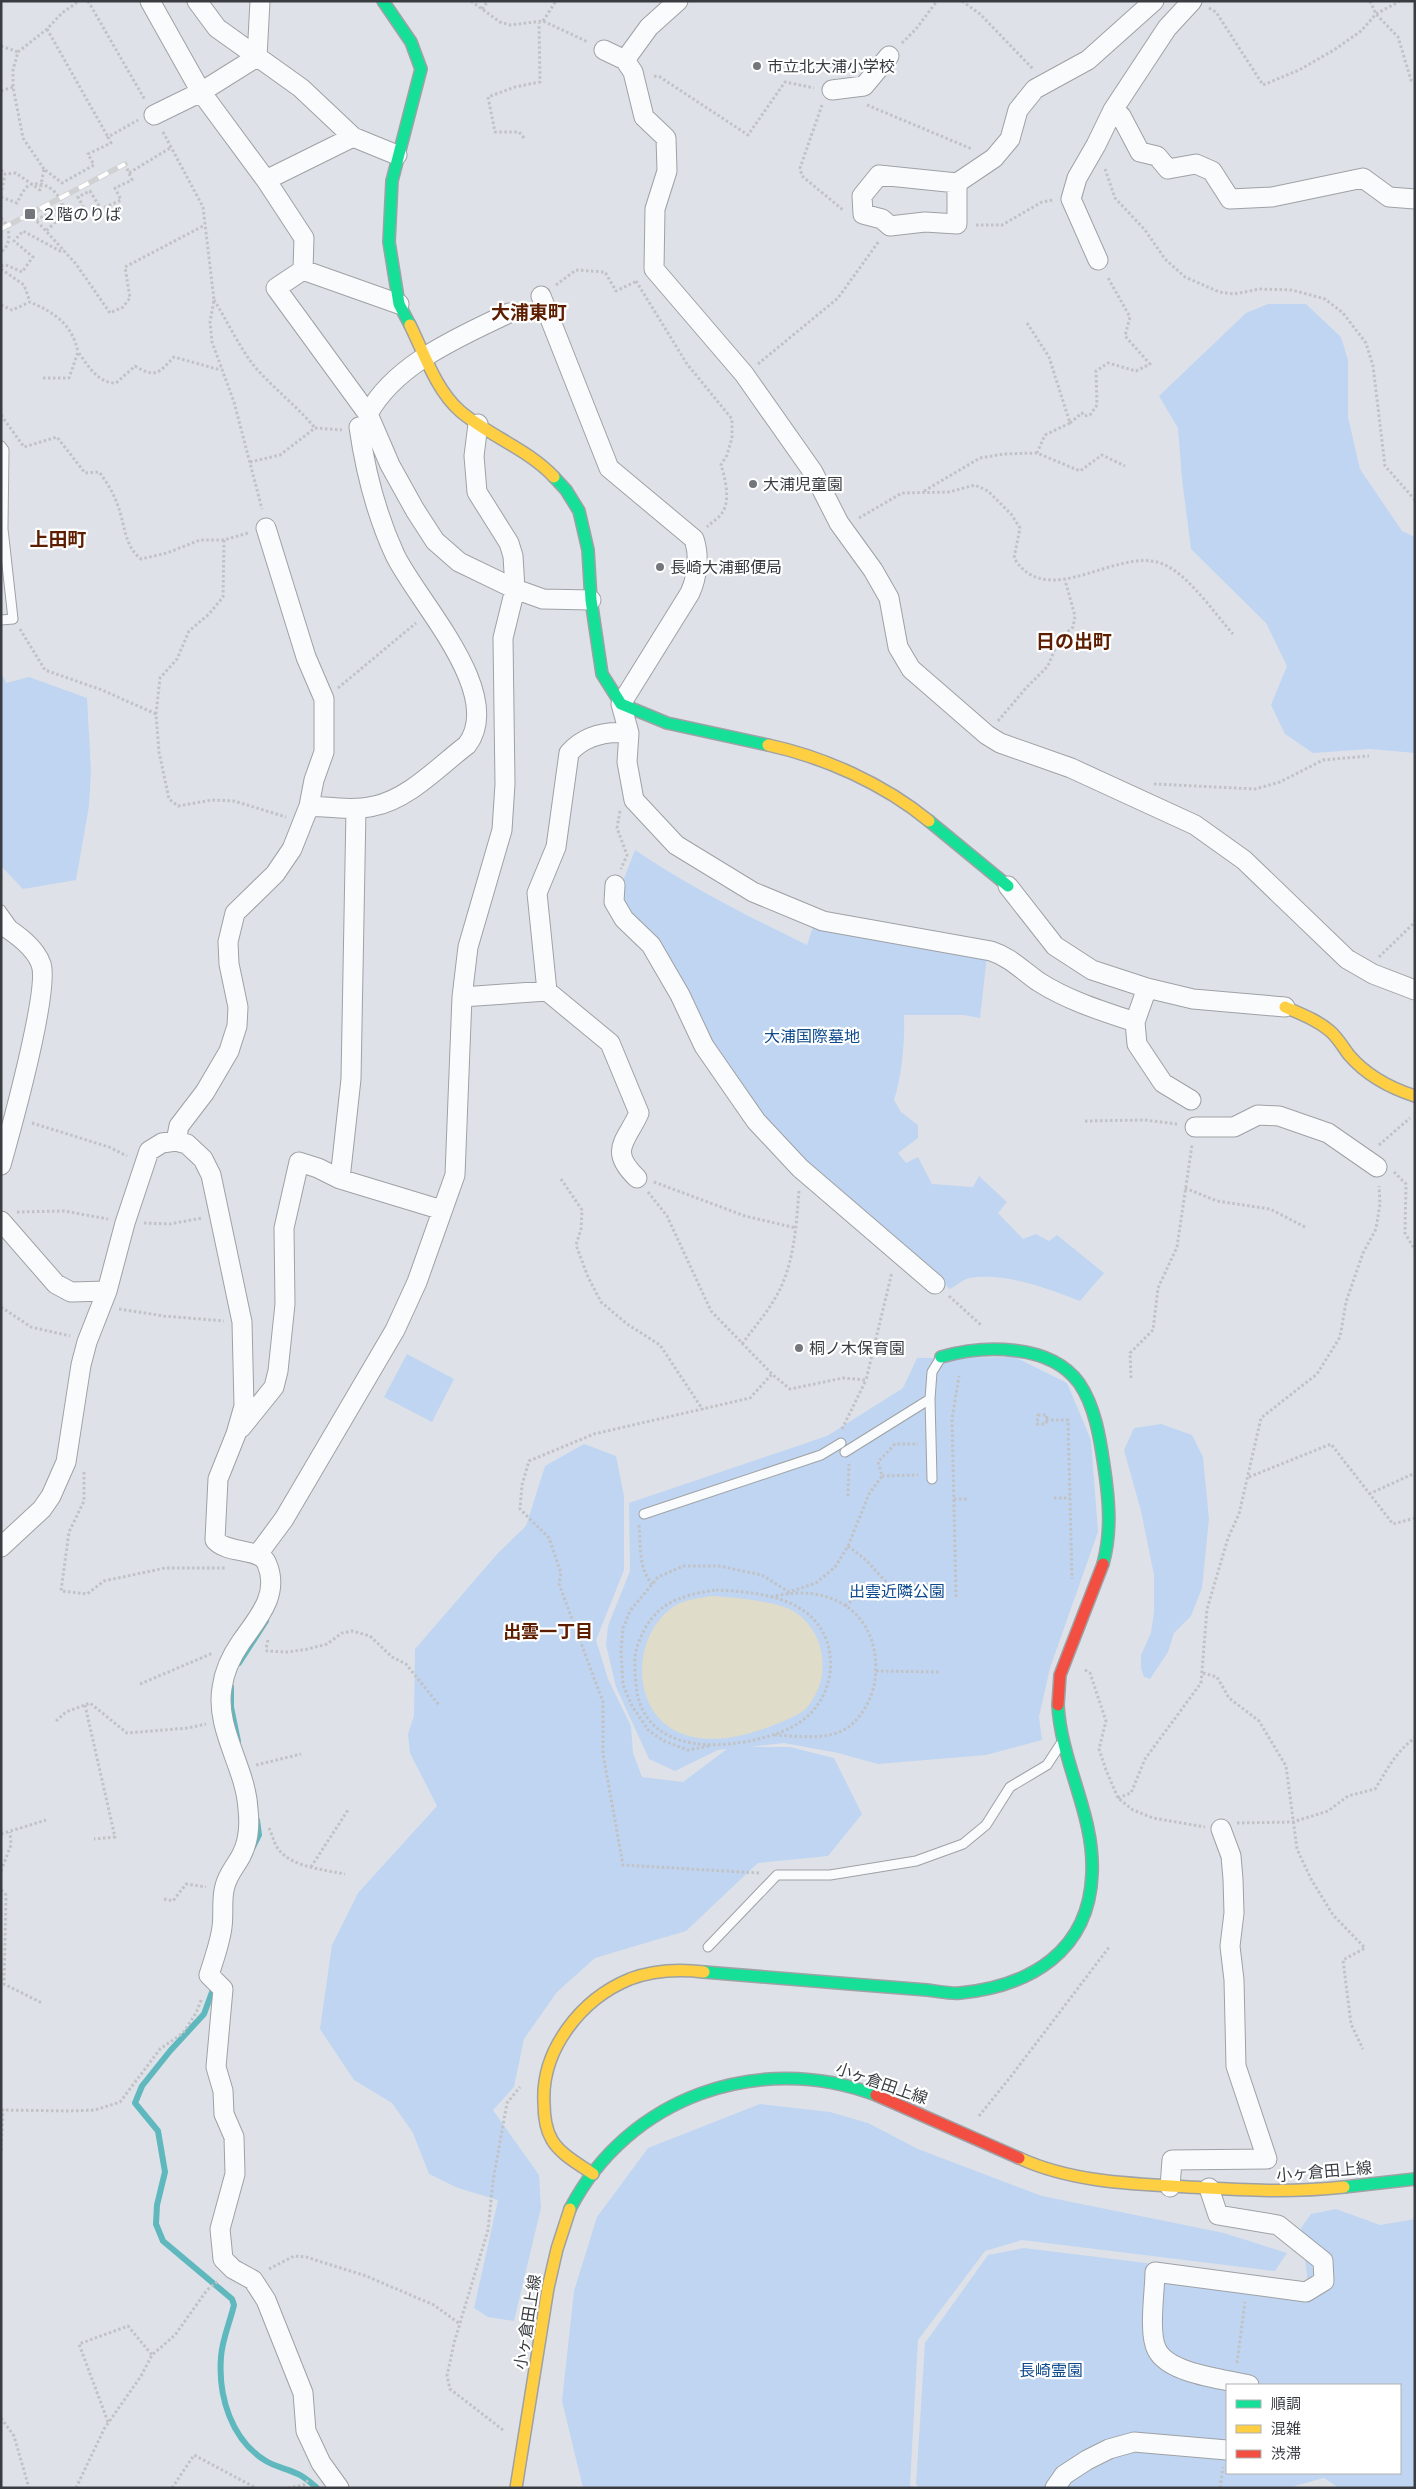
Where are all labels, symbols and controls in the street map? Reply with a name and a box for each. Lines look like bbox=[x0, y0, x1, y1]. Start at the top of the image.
place label: 市立北大浦小学校 bbox=[767, 56, 895, 75]
marker: 市立北大浦小学校 bbox=[751, 60, 763, 72]
place label: ２階のりば bbox=[41, 204, 121, 223]
marker: ２階のりば bbox=[23, 207, 37, 221]
district label: 大浦東町 bbox=[491, 300, 567, 323]
place label: 大浦児童園 bbox=[763, 474, 843, 493]
marker: 大浦児童園 bbox=[747, 478, 759, 490]
district label: 上田町 bbox=[29, 527, 87, 550]
place label: 長崎大浦郵便局 bbox=[670, 557, 782, 576]
marker: 長崎大浦郵便局 bbox=[654, 561, 666, 573]
district label: 日の出町 bbox=[1036, 629, 1112, 652]
park label: 大浦国際墓地 bbox=[764, 1026, 860, 1045]
place label: 桐ノ木保育園 bbox=[809, 1338, 905, 1357]
marker: 桐ノ木保育園 bbox=[793, 1342, 805, 1354]
park label: 出雲近隣公園 bbox=[849, 1581, 945, 1600]
district label: 出雲一丁目 bbox=[503, 1620, 593, 1642]
street label: 小ヶ倉田上線 bbox=[834, 2058, 931, 2107]
street label: 小ヶ倉田上線 bbox=[1275, 2157, 1373, 2184]
street label: 小ヶ倉田上線 bbox=[510, 2273, 543, 2371]
park label: 長崎霊園 bbox=[1019, 2360, 1083, 2379]
legend bbox=[1226, 2384, 1401, 2474]
text: 順調 bbox=[1271, 2394, 1301, 2412]
text: 混雑 bbox=[1271, 2419, 1301, 2437]
text: 渋滞 bbox=[1271, 2444, 1301, 2462]

